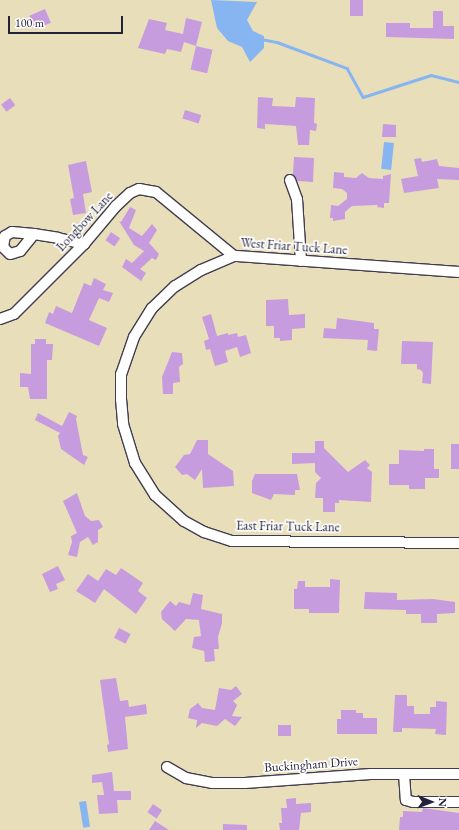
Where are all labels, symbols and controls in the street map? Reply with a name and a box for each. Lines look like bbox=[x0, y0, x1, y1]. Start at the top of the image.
scale bar bbox=[10, 8, 125, 34]
text: 100 m bbox=[15, 15, 44, 31]
street label: Longbow Lane bbox=[53, 189, 117, 255]
street label: West Friar Tuck Lane bbox=[240, 235, 348, 259]
street label: East Friar Tuck Lane bbox=[236, 518, 340, 536]
street label: Buckingham Drive bbox=[264, 754, 358, 776]
north arrow bbox=[411, 782, 451, 822]
text: N bbox=[436, 798, 450, 807]

